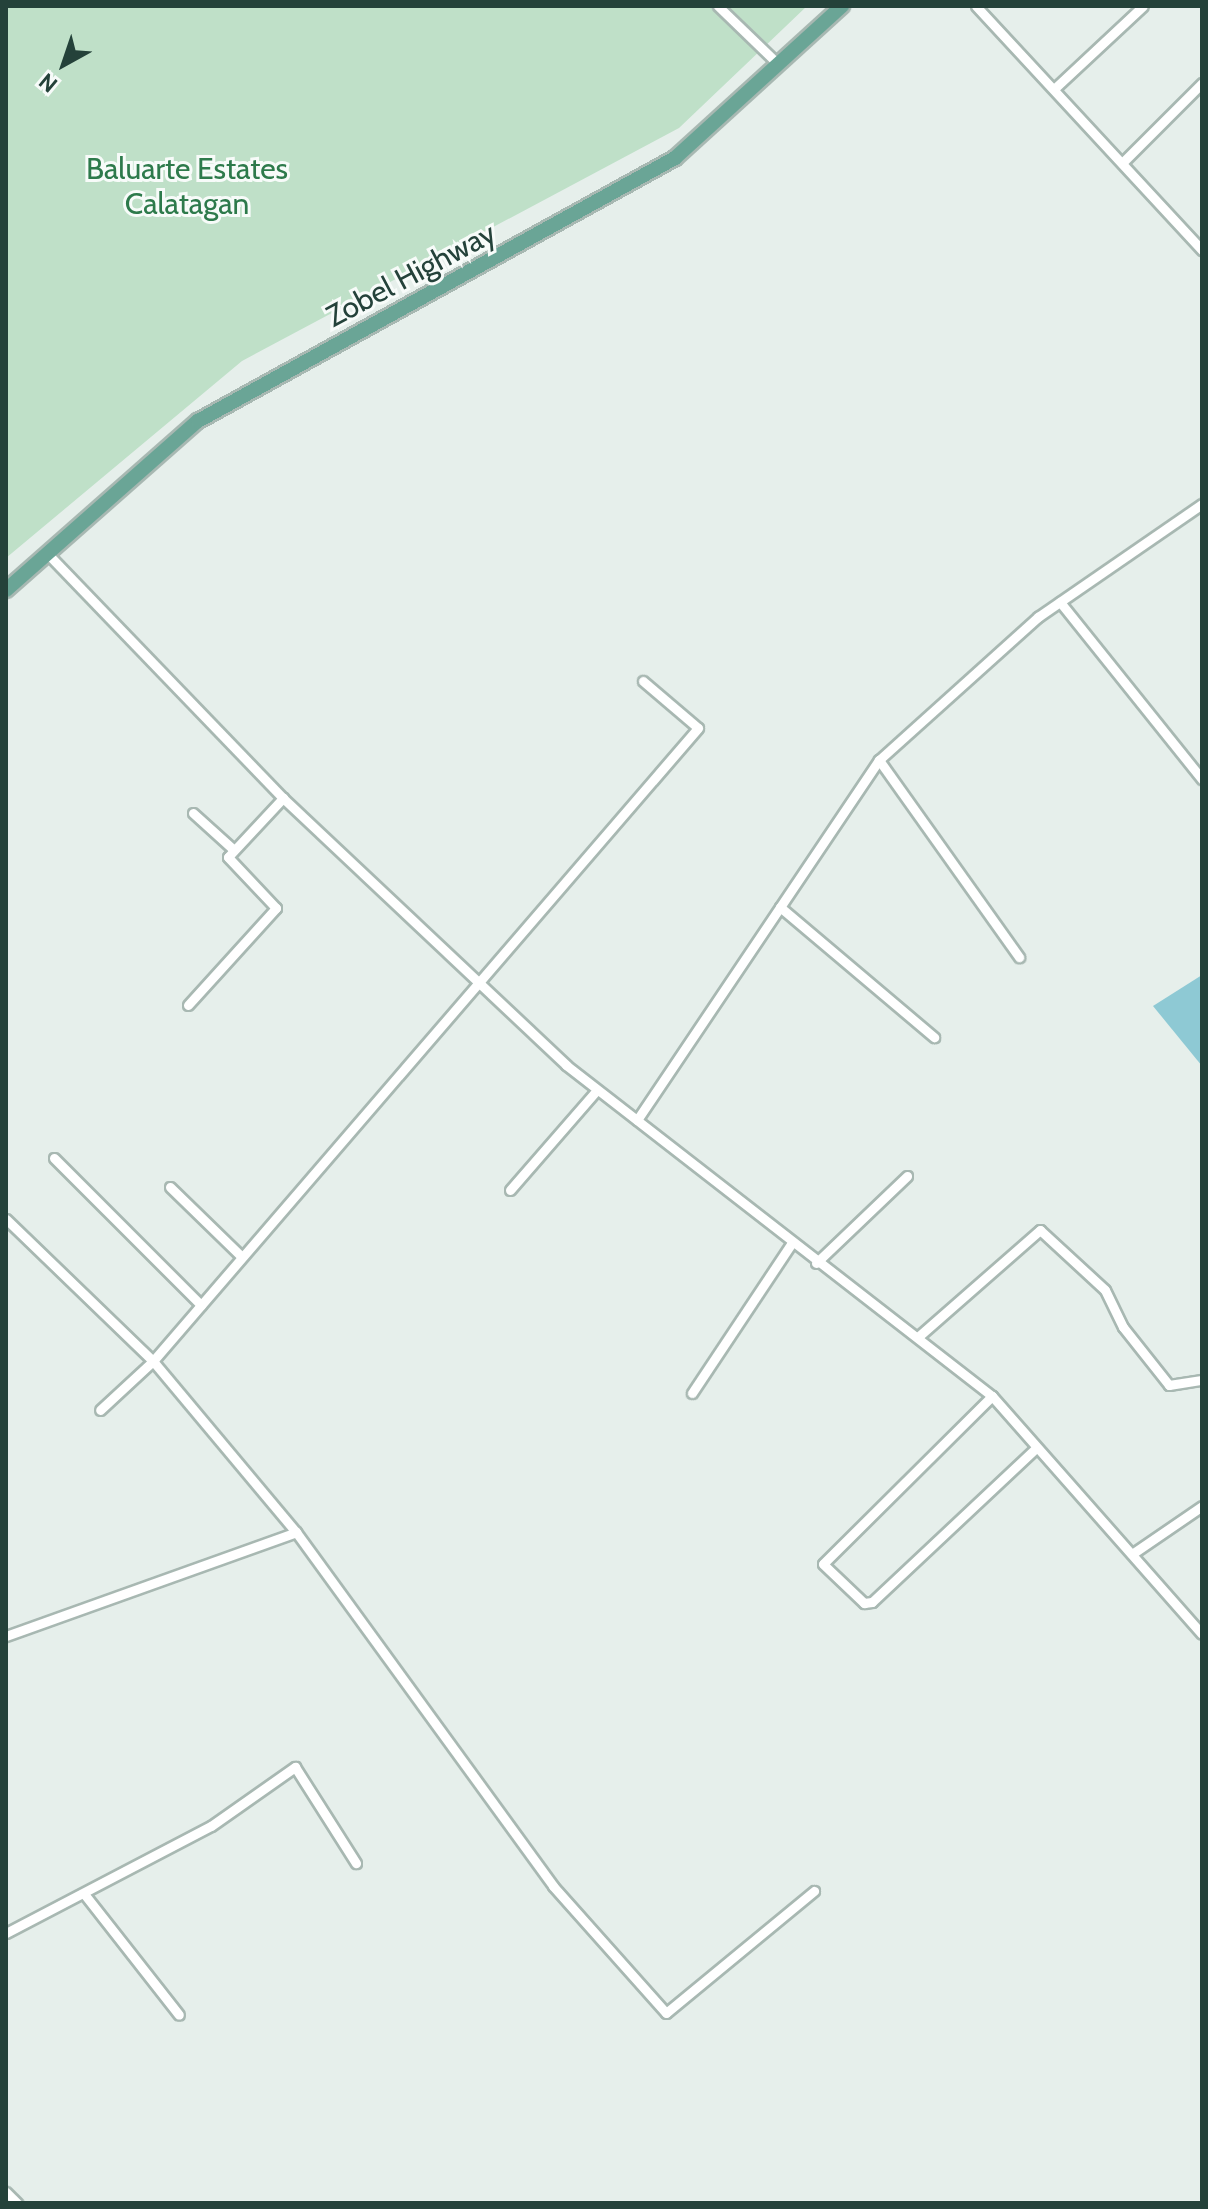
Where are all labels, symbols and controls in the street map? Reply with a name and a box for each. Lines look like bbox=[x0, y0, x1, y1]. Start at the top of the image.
north arrow bbox=[24, 24, 104, 104]
text: N bbox=[34, 67, 63, 98]
park label: Baluarte Estates Calatagan bbox=[86, 151, 288, 222]
street label: Zobel Highway bbox=[320, 215, 502, 335]

